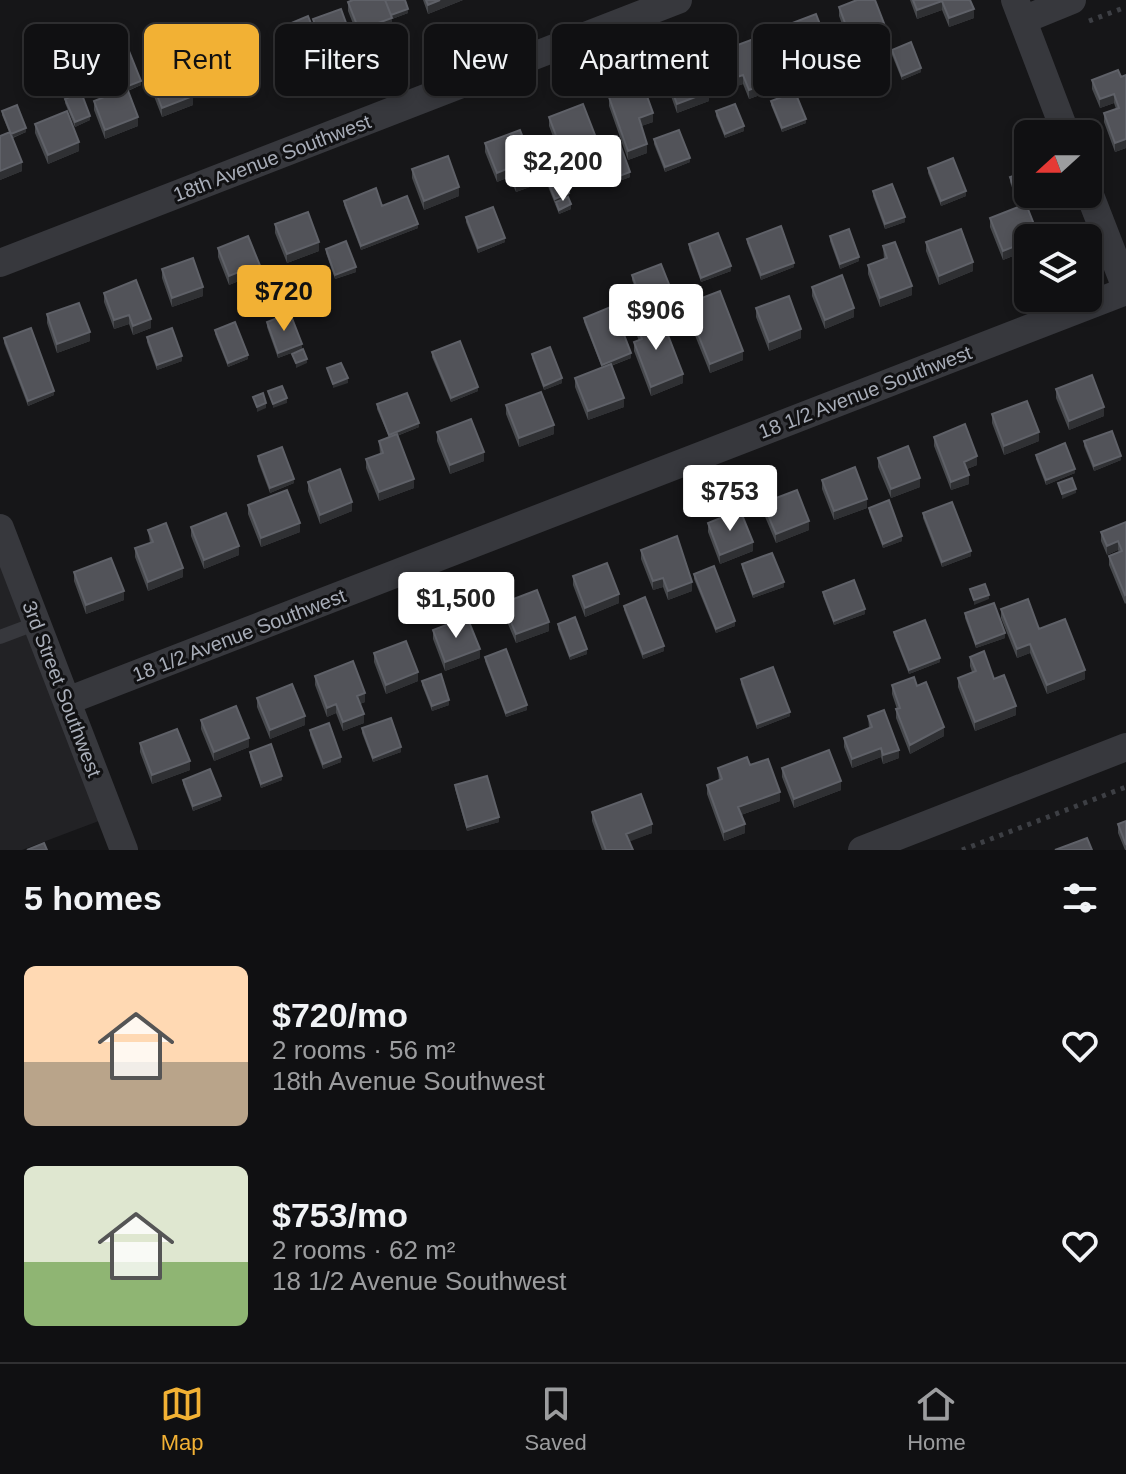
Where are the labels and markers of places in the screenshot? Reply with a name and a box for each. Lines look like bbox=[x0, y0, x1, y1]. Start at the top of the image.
pin: $2,200 bbox=[498, 135, 628, 203]
pin: $720 bbox=[237, 265, 331, 333]
pin: $906 bbox=[609, 284, 703, 352]
pin: $753 bbox=[683, 465, 777, 533]
pin: $1,500 bbox=[391, 572, 521, 640]

